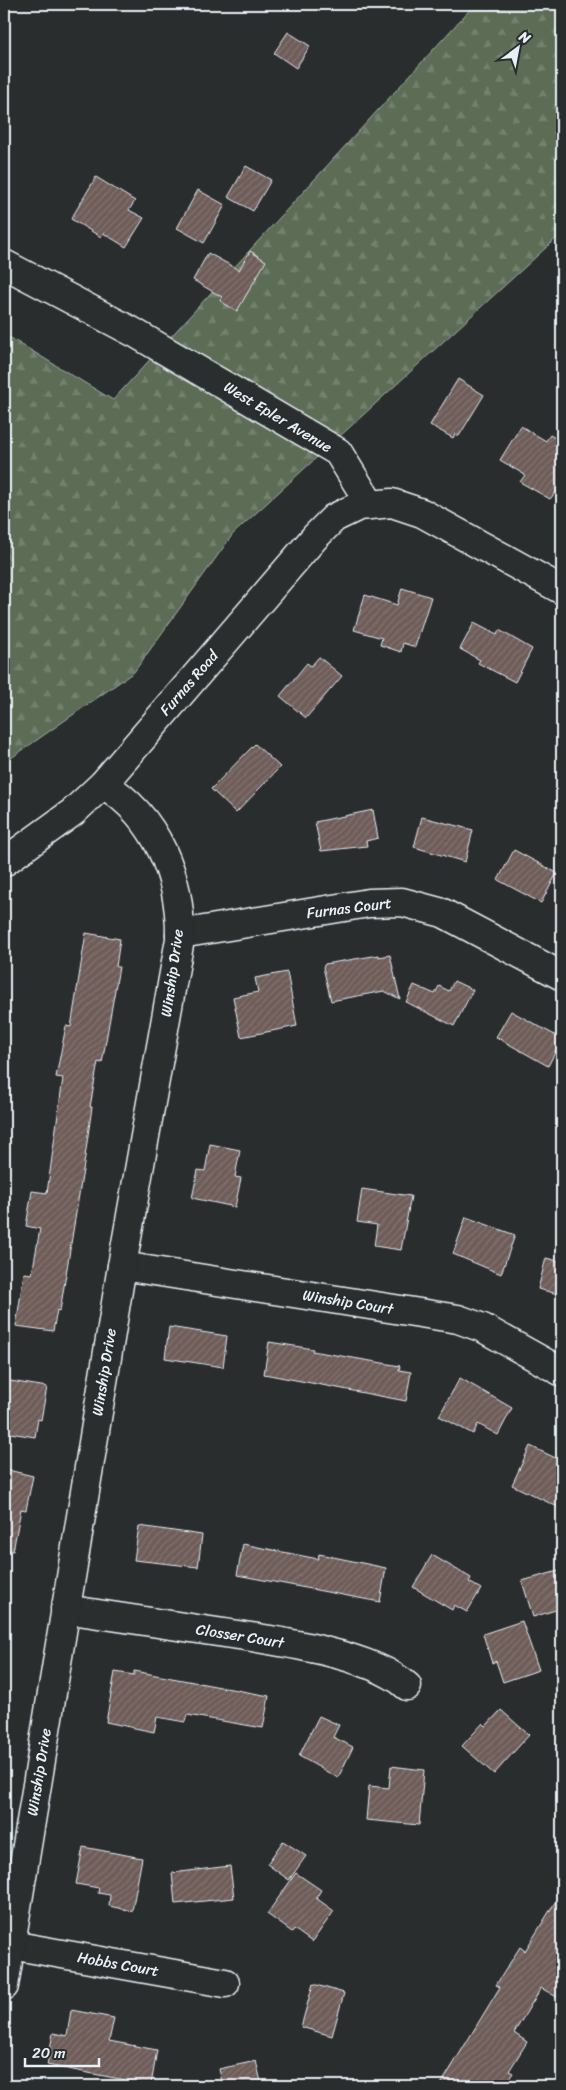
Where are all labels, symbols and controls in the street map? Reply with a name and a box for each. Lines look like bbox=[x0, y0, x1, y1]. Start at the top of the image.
north arrow bbox=[494, 22, 544, 72]
text: N bbox=[513, 24, 536, 51]
street label: West Epler Avenue bbox=[219, 374, 338, 460]
street label: Furnas Road bbox=[153, 643, 226, 722]
street label: Furnas Court bbox=[305, 890, 393, 926]
street label: Winship Drive bbox=[153, 927, 191, 1019]
street label: Winship Court bbox=[301, 1282, 396, 1322]
street label: Winship Drive bbox=[84, 1326, 124, 1418]
street label: Closser Court bbox=[194, 1616, 287, 1656]
street label: Winship Drive bbox=[19, 1726, 59, 1818]
street label: Hobbs Court bbox=[75, 1944, 161, 1984]
scale bar bbox=[25, 2035, 99, 2067]
text: 20 m bbox=[32, 2040, 66, 2066]

